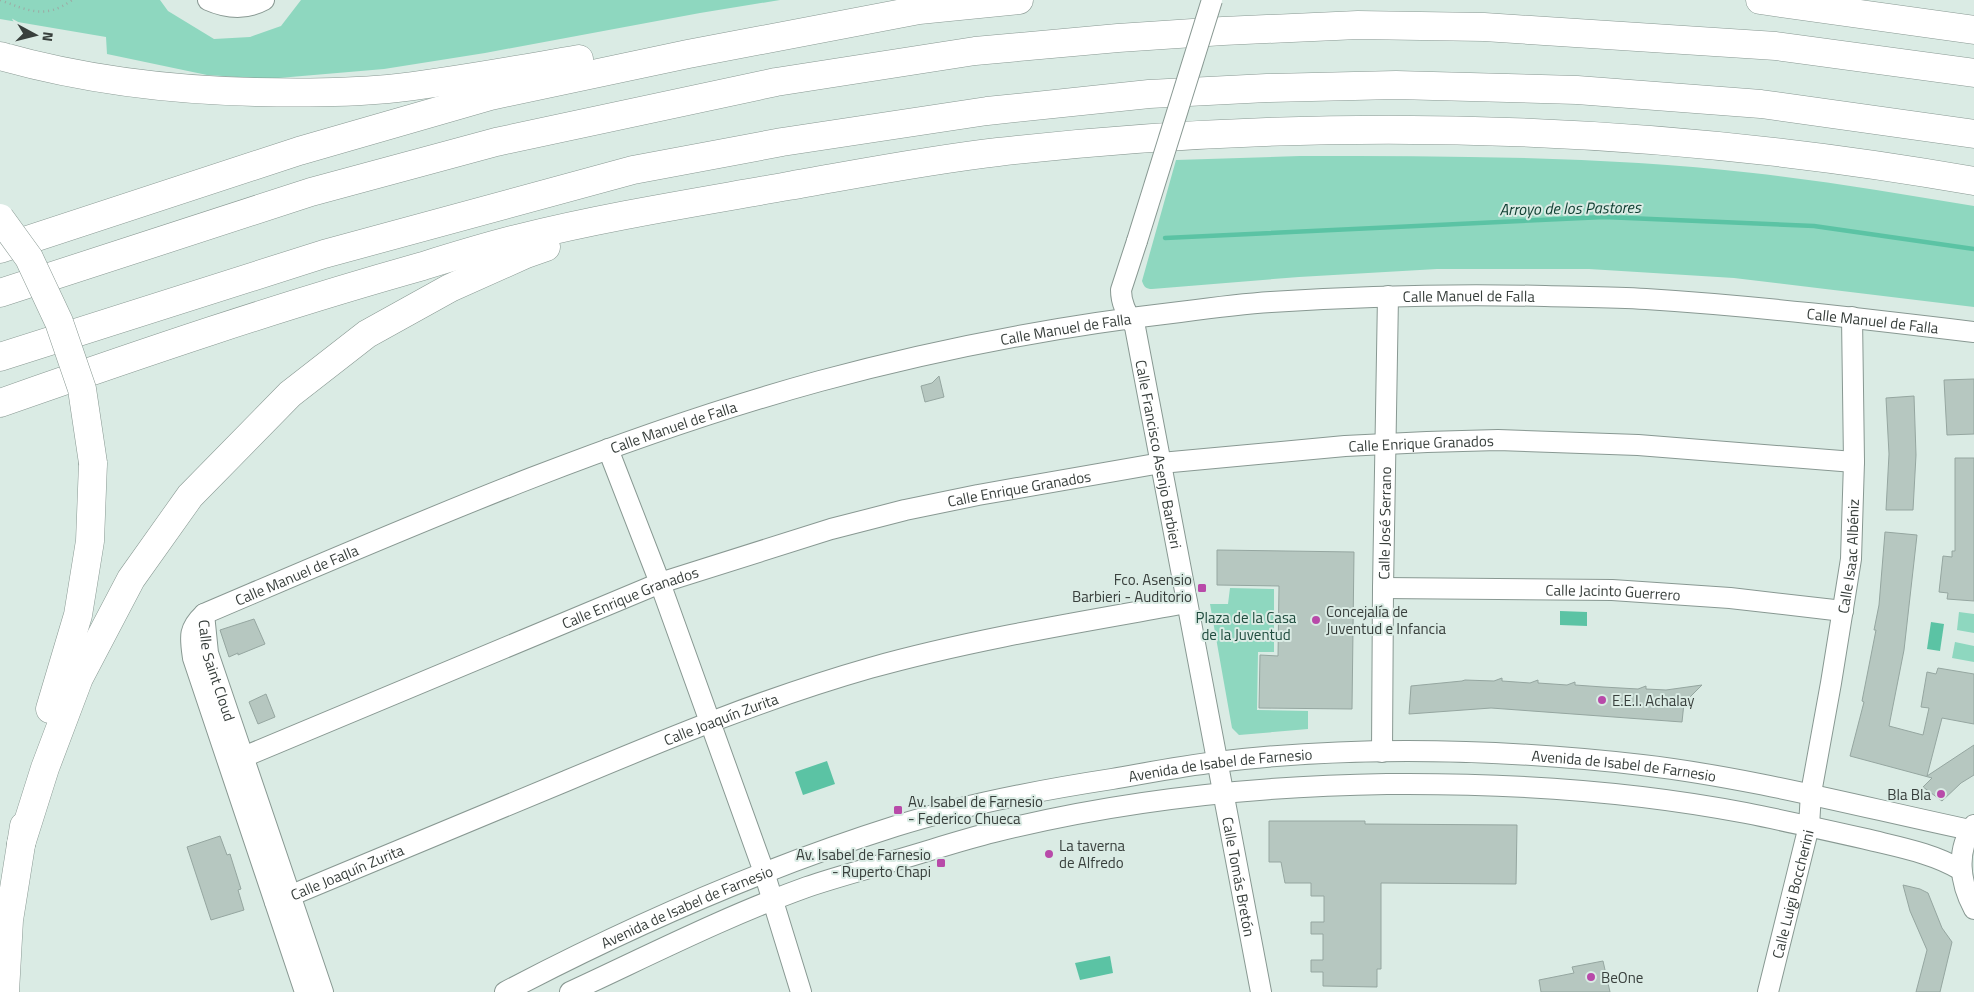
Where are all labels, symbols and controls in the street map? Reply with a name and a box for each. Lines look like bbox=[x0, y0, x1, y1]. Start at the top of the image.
north arrow bbox=[10, 10, 60, 60]
text: N bbox=[37, 31, 59, 43]
water label: Arroyo de los Pastores bbox=[1499, 195, 1642, 221]
street label: Calle Manuel de Falla bbox=[1402, 284, 1536, 308]
street label: Calle Manuel de Falla bbox=[1806, 301, 1940, 339]
street label: Calle Manuel de Falla bbox=[998, 307, 1133, 351]
street label: Calle Francisco Asenjo Barbieri bbox=[1130, 358, 1188, 550]
street label: Calle Manuel de Falla bbox=[607, 395, 740, 459]
street label: Calle Enrique Granados bbox=[1348, 429, 1494, 457]
street label: Calle Enrique Granados bbox=[945, 464, 1093, 513]
street label: Calle José Serrano bbox=[1372, 466, 1397, 580]
street label: Calle Isaac Albéniz bbox=[1831, 498, 1864, 615]
street label: Calle Manuel de Falla bbox=[231, 538, 362, 611]
street label: Calle Enrique Granados bbox=[558, 560, 701, 634]
place label: Fco. Asensio Barbieri - Auditorio bbox=[1072, 568, 1192, 608]
street label: Calle Jacinto Guerrero bbox=[1545, 578, 1681, 606]
marker: Fco. Asensio Barbieri - Auditorio bbox=[1196, 582, 1208, 594]
place label: Concejalía de Juventud e Infancia bbox=[1326, 600, 1446, 640]
park label: Plaza de la Casa de la Juventud bbox=[1196, 606, 1297, 646]
marker: Concejalía de Juventud e Infancia bbox=[1310, 614, 1322, 626]
street label: Calle Saint Cloud bbox=[193, 619, 242, 724]
street label: Calle Joaquín Zurita bbox=[660, 687, 782, 751]
place label: E.E.I. Achalay bbox=[1612, 689, 1694, 712]
marker: E.E.I. Achalay bbox=[1596, 694, 1608, 706]
street label: Avenida de Isabel de Farnesio bbox=[1126, 742, 1313, 787]
street label: Avenida de Isabel de Farnesio bbox=[1531, 744, 1718, 787]
place label: Bla Bla bbox=[1887, 783, 1931, 806]
marker: Bla Bla bbox=[1935, 788, 1947, 800]
place label: Av. Isabel de Farnesio - Federico Chueca bbox=[908, 790, 1043, 830]
marker: Av. Isabel de Farnesio - Federico Chueca bbox=[892, 804, 904, 816]
street label: Calle Tomás Bretón bbox=[1217, 815, 1262, 938]
street label: Calle Luigi Boccherini bbox=[1765, 827, 1819, 961]
place label: La taverna de Alfredo bbox=[1059, 834, 1126, 874]
street label: Calle Joaquín Zurita bbox=[287, 838, 408, 906]
place label: Av. Isabel de Farnesio - Ruperto Chapi bbox=[796, 843, 931, 883]
marker: La taverna de Alfredo bbox=[1043, 848, 1055, 860]
marker: Av. Isabel de Farnesio - Ruperto Chapi bbox=[935, 857, 947, 869]
street label: Avenida de Isabel de Farnesio bbox=[597, 859, 776, 954]
place label: BeOne bbox=[1601, 966, 1643, 989]
marker: BeOne bbox=[1585, 971, 1597, 983]

